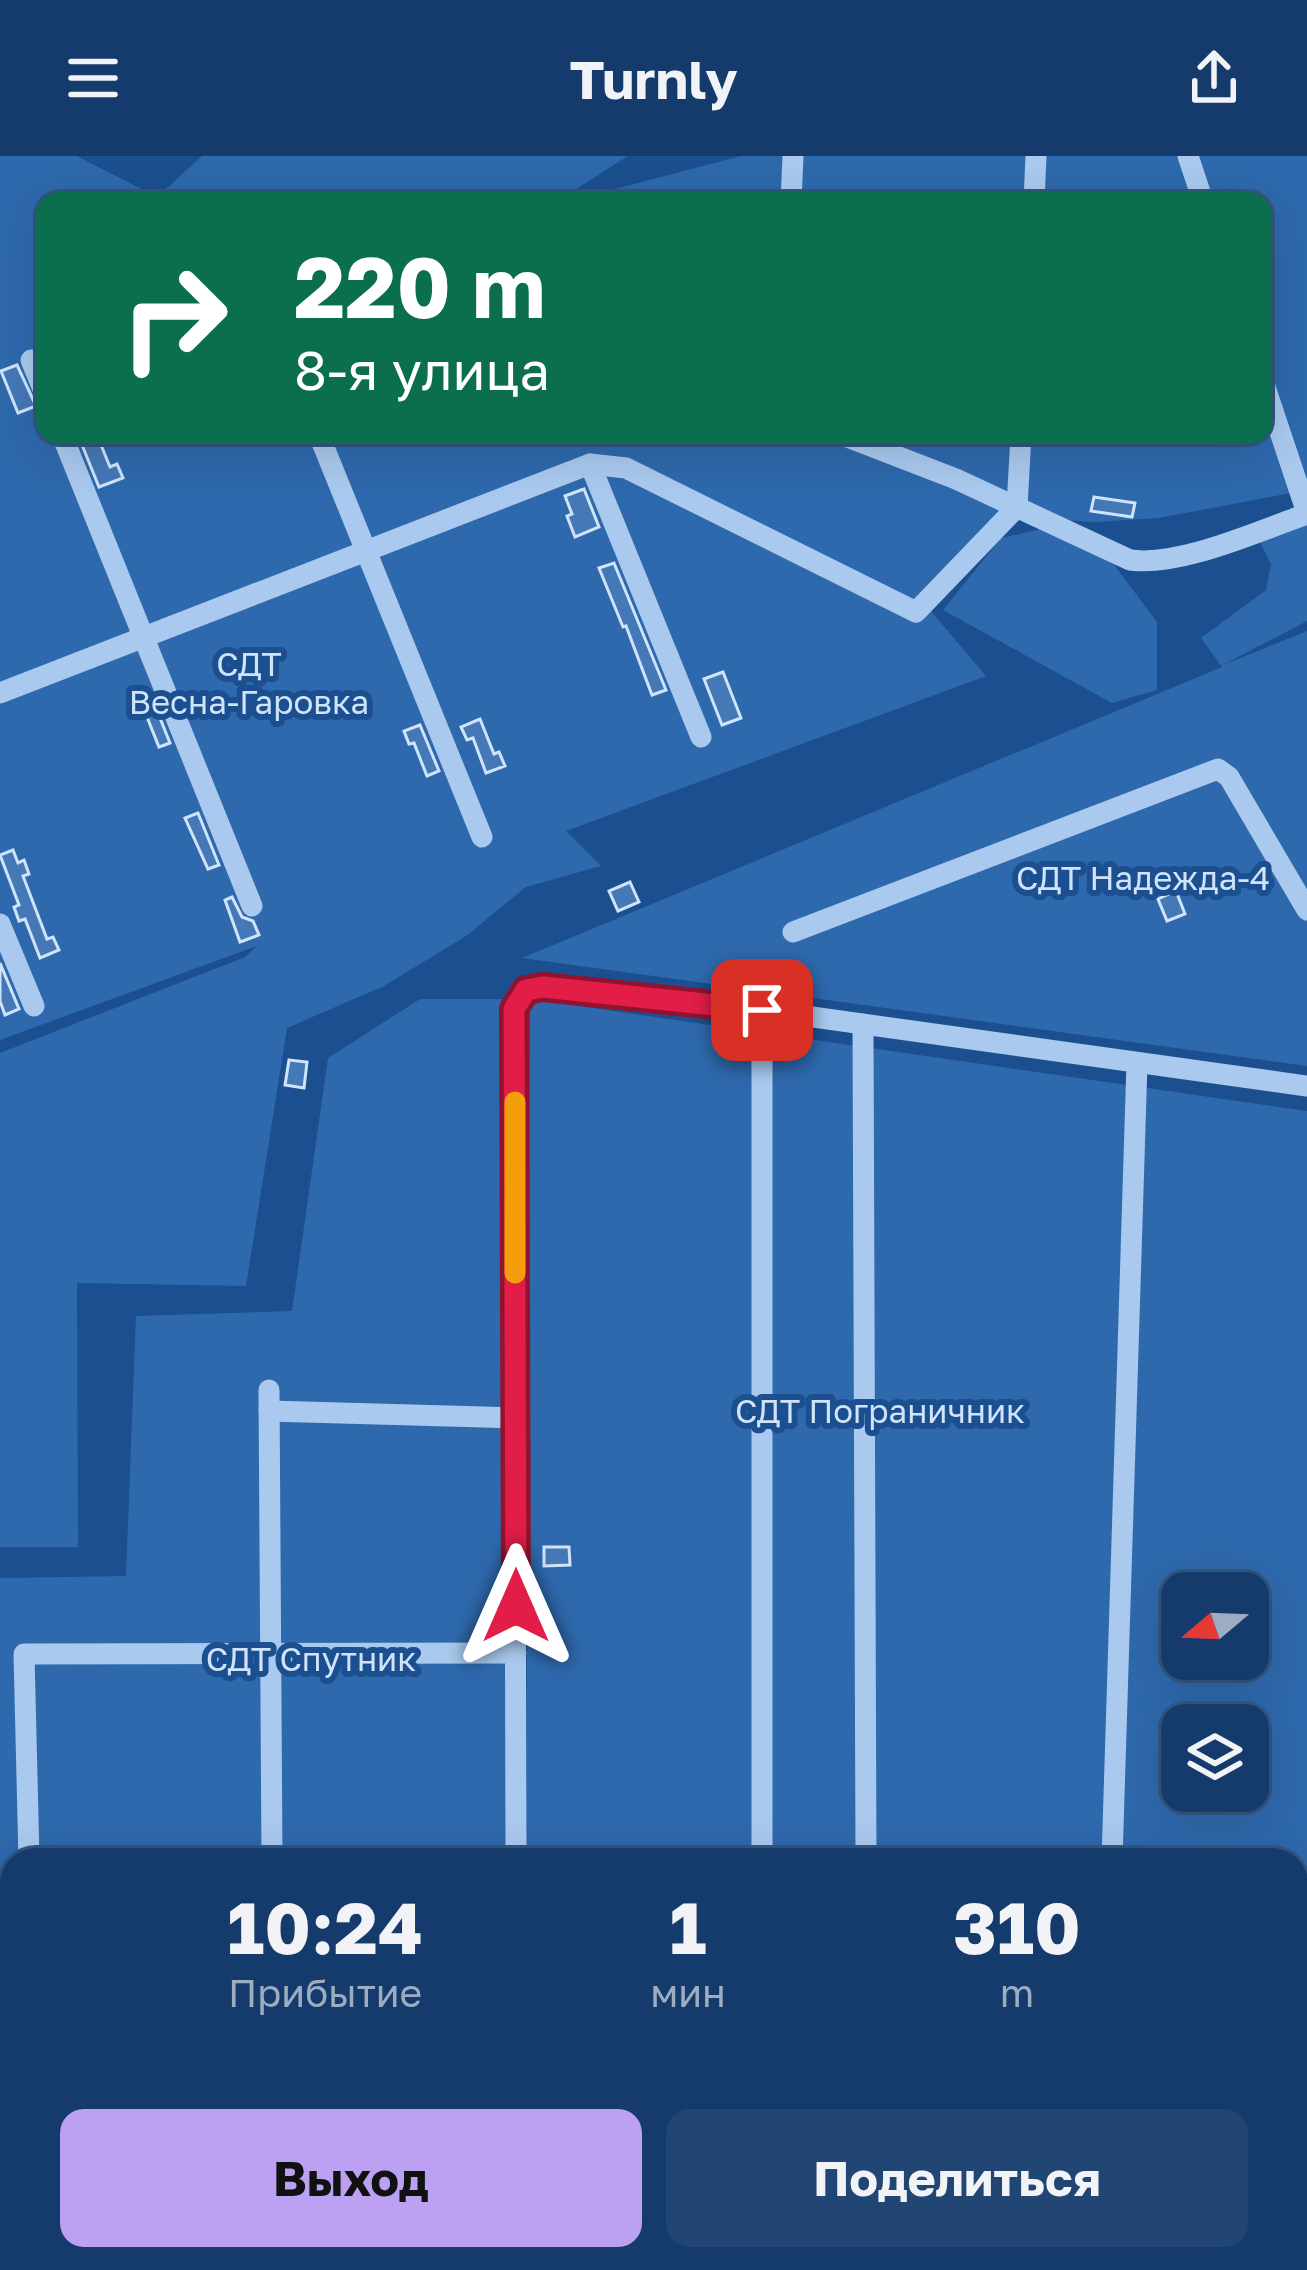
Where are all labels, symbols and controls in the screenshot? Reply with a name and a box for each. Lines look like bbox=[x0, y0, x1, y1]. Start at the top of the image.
icon: menu bbox=[60, 45, 126, 111]
icon: share bbox=[1181, 45, 1247, 111]
text: Turnly bbox=[569, 46, 738, 111]
text: 220 m bbox=[294, 236, 546, 336]
icon: right bbox=[96, 240, 252, 396]
text: 8-я улица bbox=[294, 337, 550, 402]
park label: СДТ Весна-Гаровка bbox=[129, 644, 369, 721]
park label: СДТ Надежда-4 bbox=[1016, 858, 1270, 897]
pin bbox=[711, 959, 813, 1061]
icon: arrive bbox=[729, 977, 795, 1043]
park label: СДТ Пограничник bbox=[735, 1391, 1025, 1430]
position arrow bbox=[453, 1543, 579, 1669]
north arrow bbox=[1161, 1572, 1269, 1680]
map controls bbox=[1161, 1572, 1269, 1812]
park label: СДТ Спутник bbox=[206, 1639, 416, 1678]
button: layers bbox=[1161, 1704, 1269, 1812]
text: 10:24 bbox=[227, 1883, 423, 1970]
text: 1 bbox=[669, 1883, 707, 1970]
text: 310 bbox=[953, 1883, 1081, 1970]
text: Прибытие bbox=[228, 1969, 422, 2016]
text: мин bbox=[650, 1969, 726, 2016]
text: m bbox=[1000, 1969, 1034, 2016]
button: Выход bbox=[60, 2109, 642, 2247]
button: Поделиться bbox=[666, 2109, 1248, 2247]

